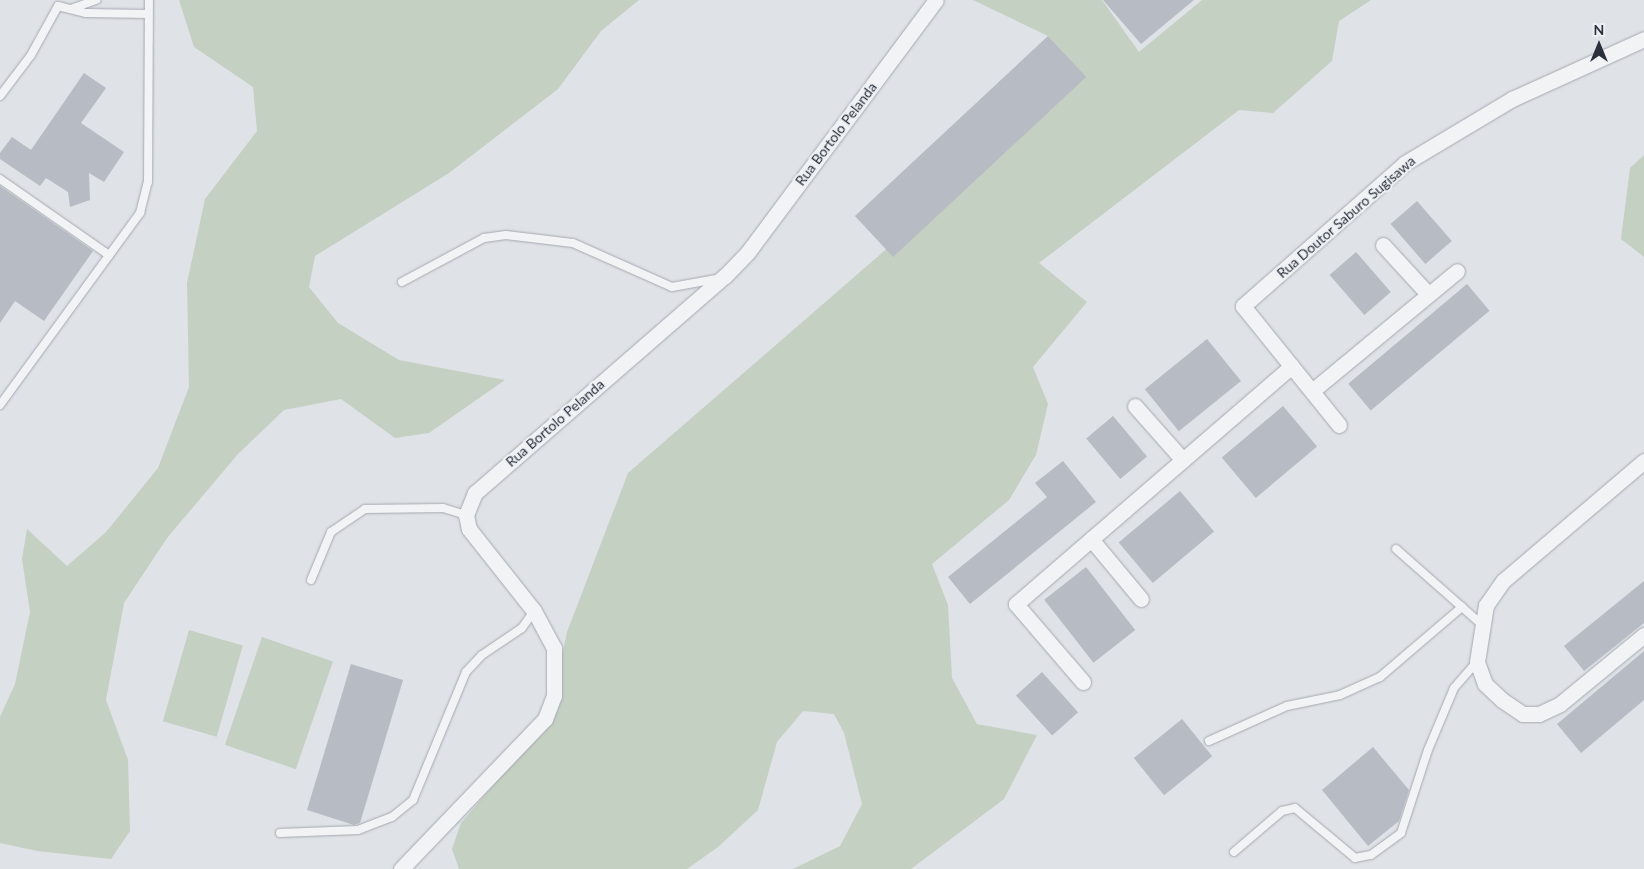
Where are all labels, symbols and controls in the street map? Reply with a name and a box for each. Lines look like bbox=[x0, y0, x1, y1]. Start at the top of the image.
north arrow bbox=[1574, 20, 1624, 70]
text: N bbox=[1594, 21, 1604, 38]
street label: Rua Bortolo Pelanda bbox=[792, 79, 880, 189]
street label: Rua Doutor Saburo Sugisawa bbox=[1273, 152, 1419, 282]
street label: Rua Bortolo Pelanda bbox=[502, 376, 608, 470]

